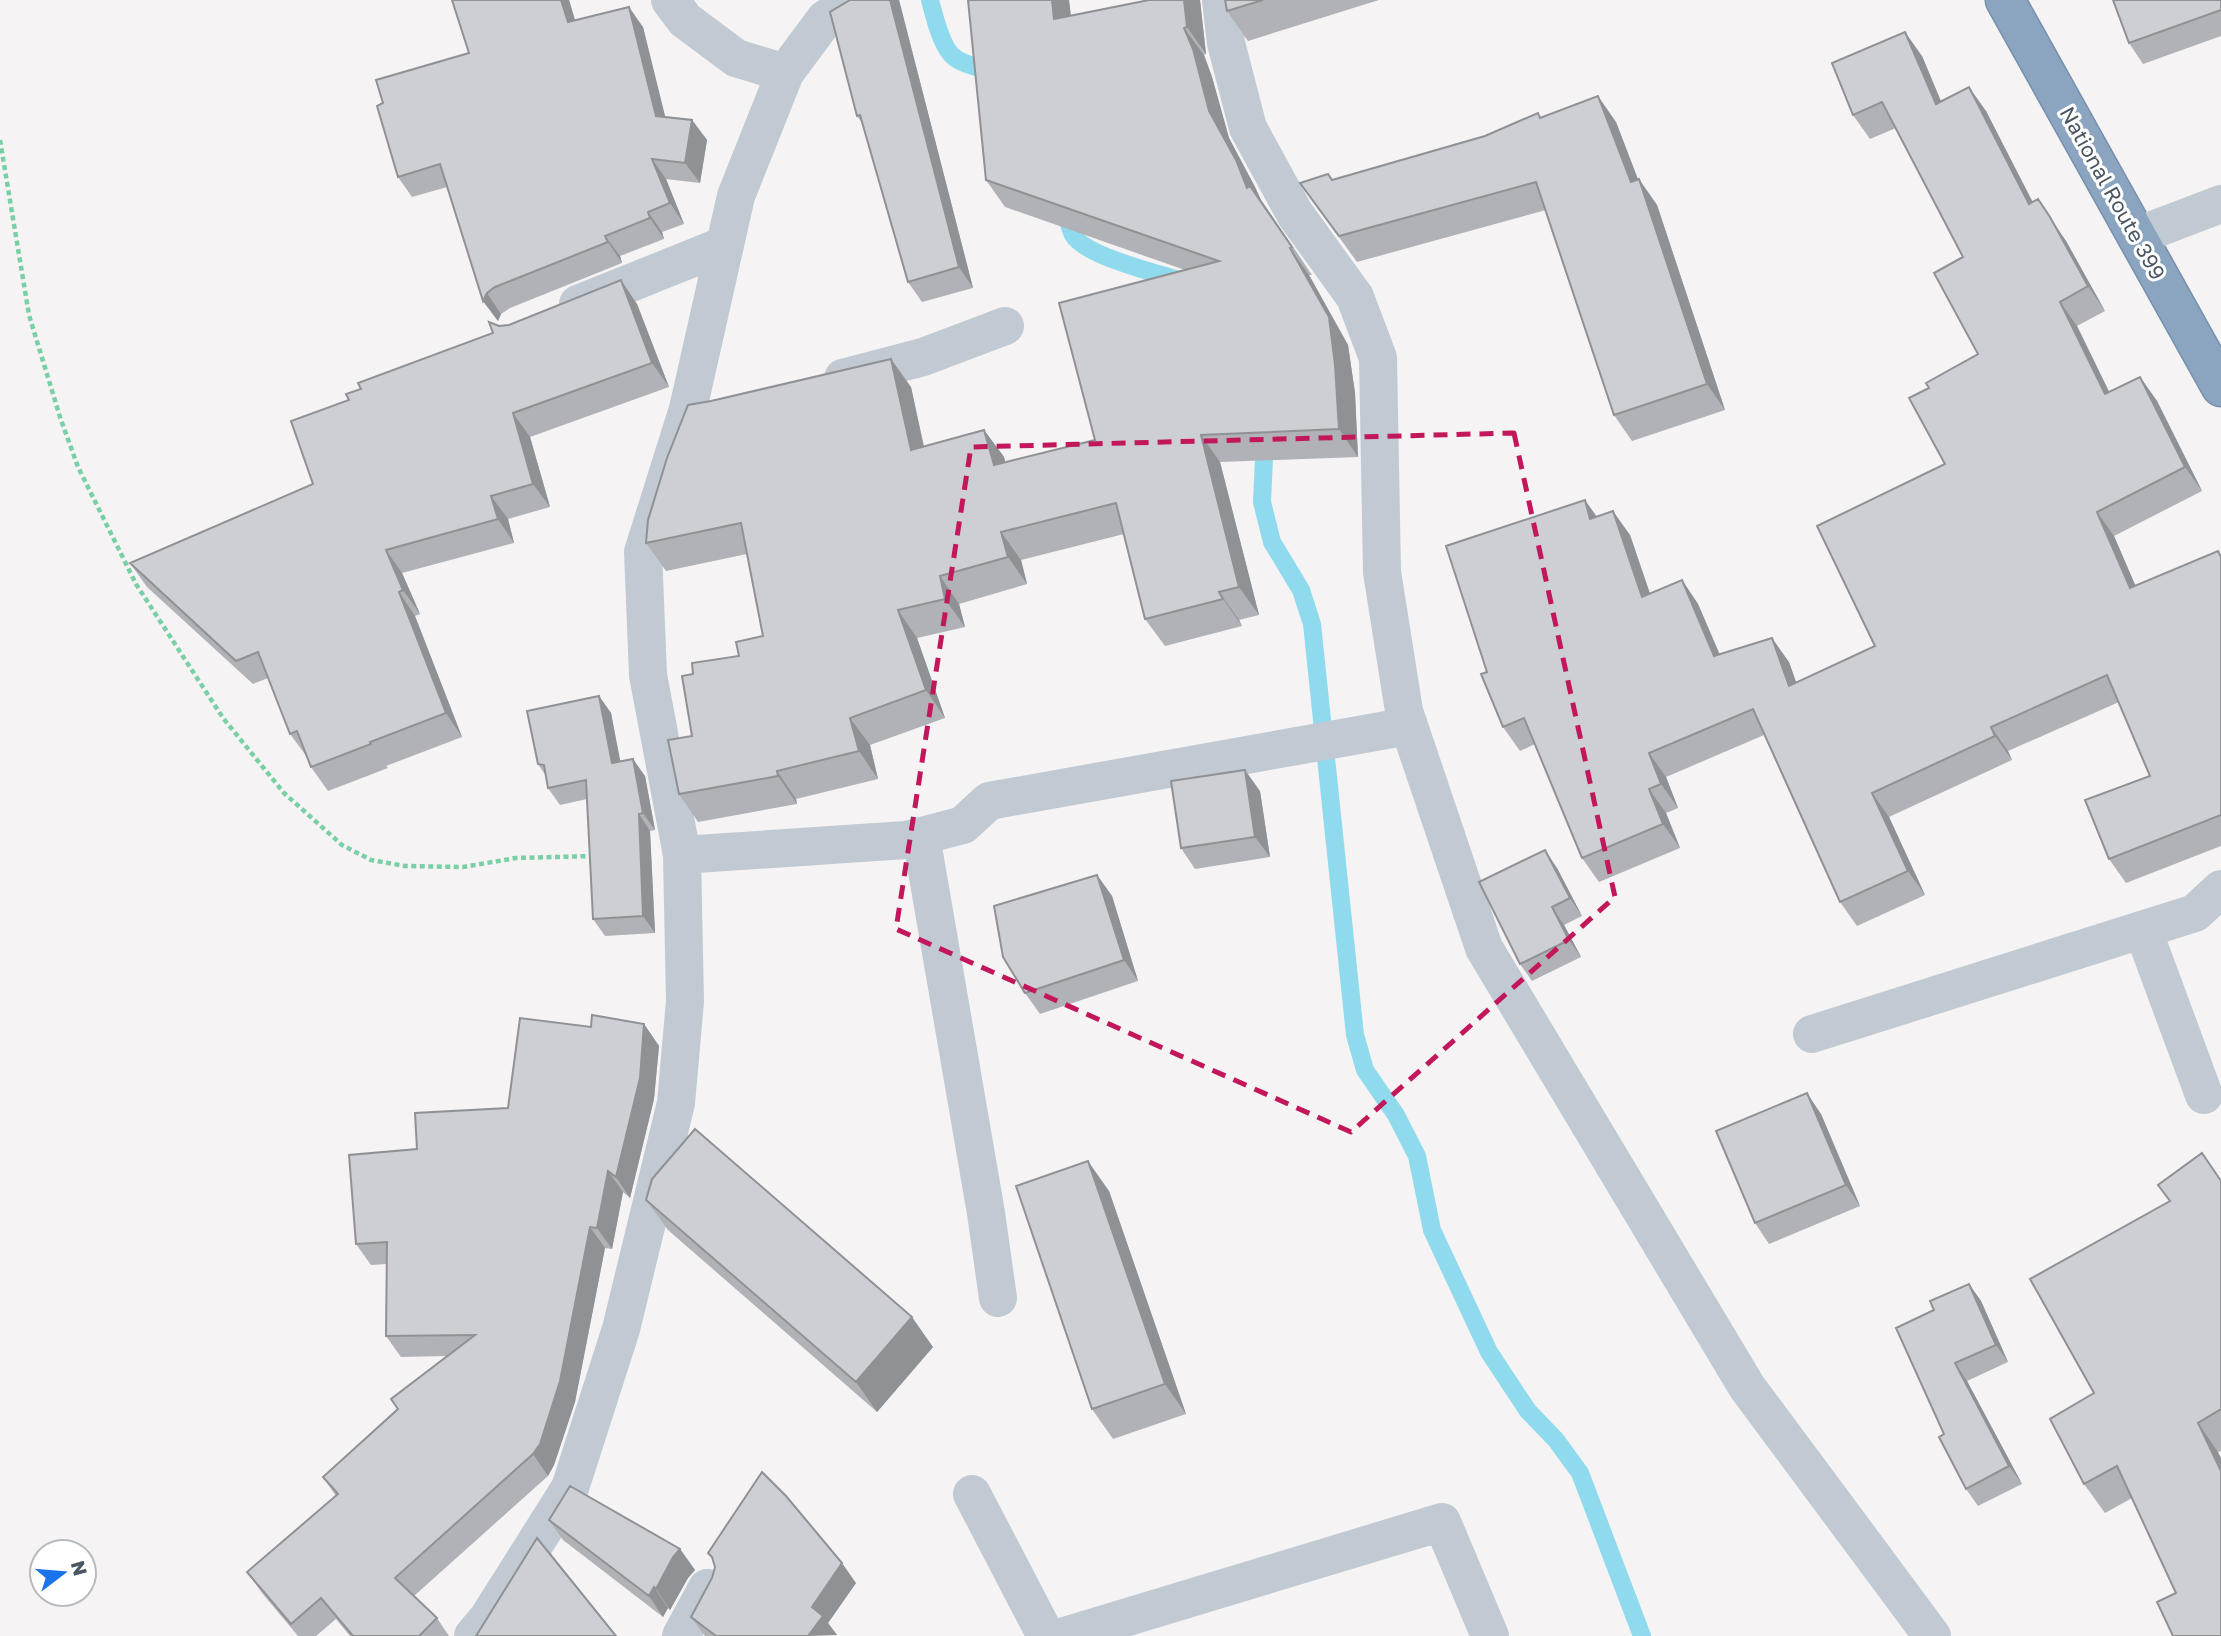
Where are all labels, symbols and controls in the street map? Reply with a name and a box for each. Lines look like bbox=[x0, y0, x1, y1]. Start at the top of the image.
street label: National Route 399 bbox=[2055, 102, 2171, 284]
north arrow bbox=[28, 1538, 98, 1608]
text: N bbox=[67, 1558, 93, 1578]

